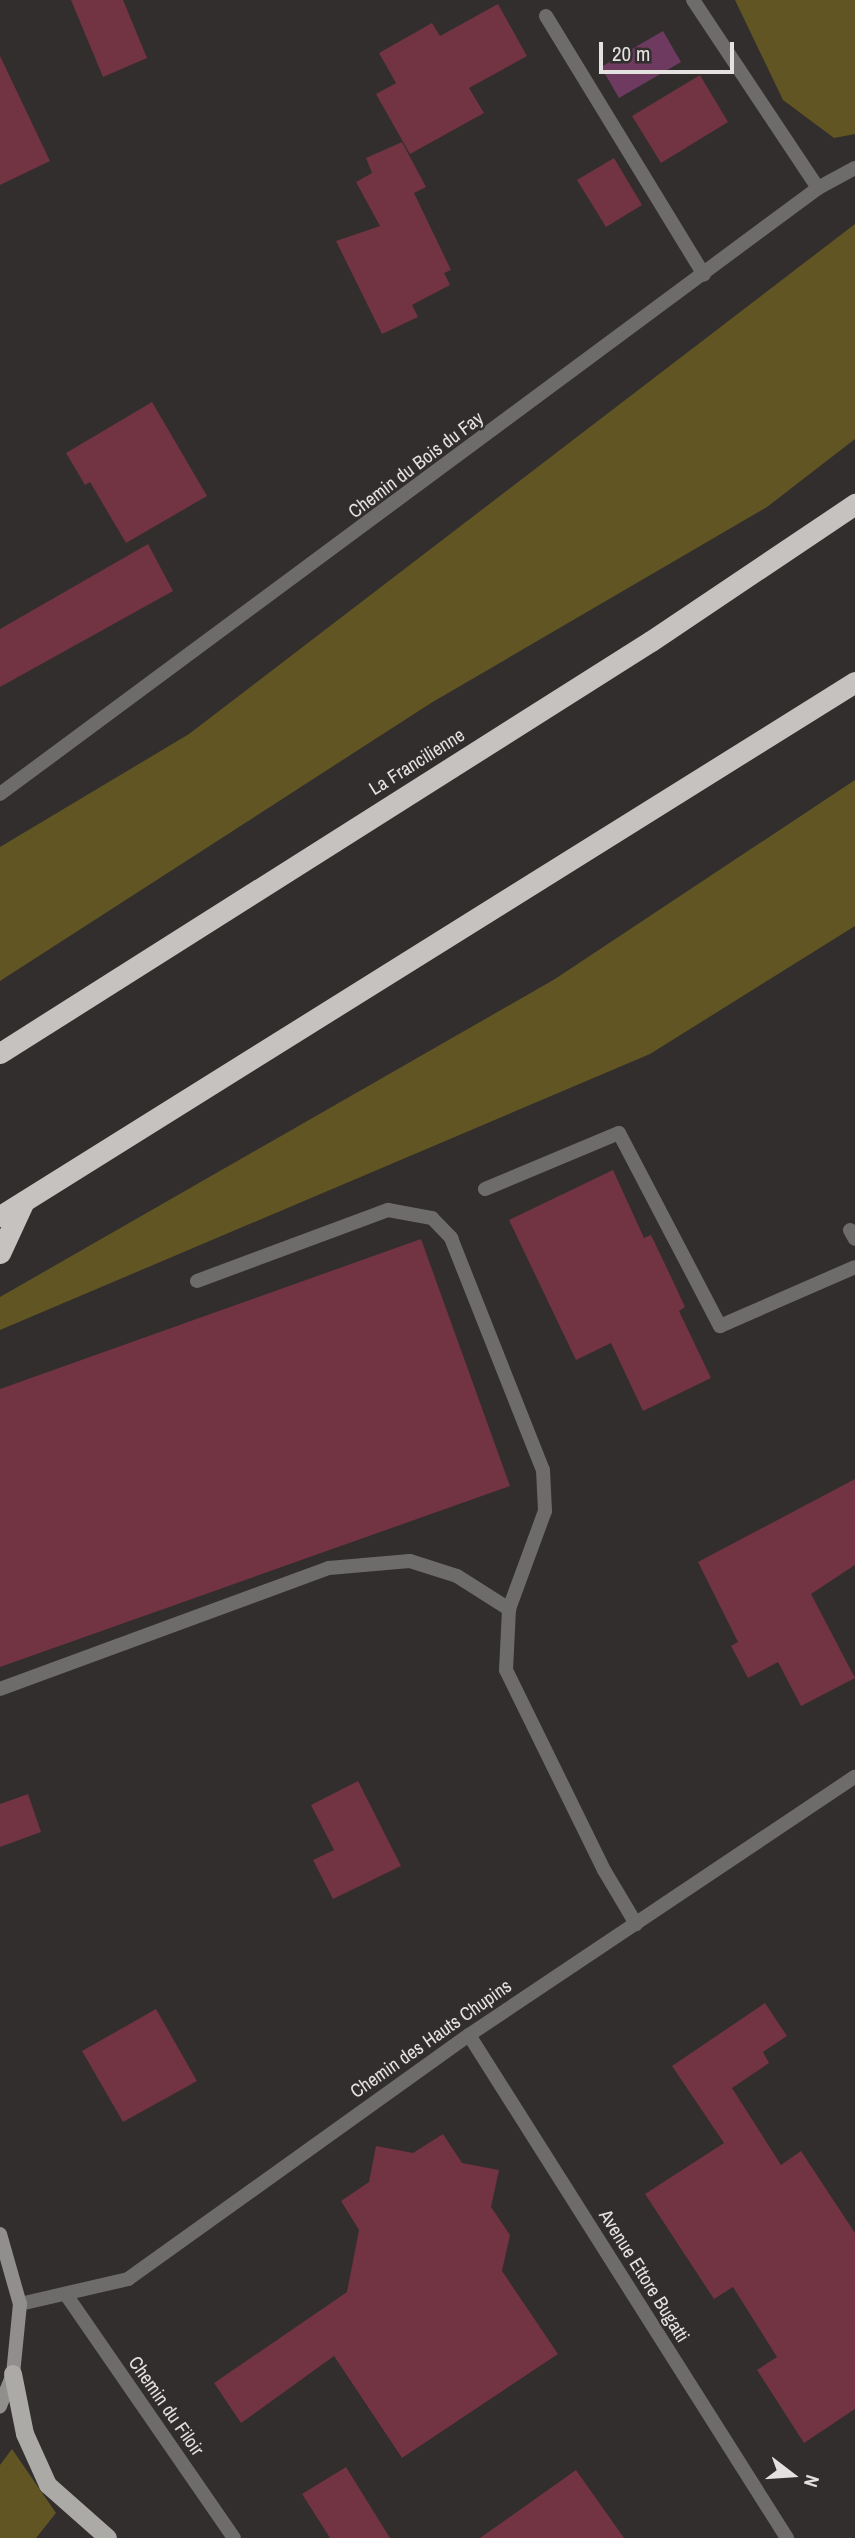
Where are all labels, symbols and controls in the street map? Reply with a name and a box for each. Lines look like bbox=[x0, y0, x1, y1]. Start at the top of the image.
scale bar bbox=[603, 28, 738, 72]
text: 20 m bbox=[612, 39, 650, 68]
street label: Chemin du Bois du Fay bbox=[344, 407, 488, 523]
street label: La Francilienne bbox=[365, 724, 469, 800]
street label: Chemin des Hauts Chupins bbox=[346, 1975, 516, 2103]
street label: Avenue Ettore Bugatti bbox=[594, 2205, 694, 2347]
street label: Chemin du Filoir bbox=[123, 2352, 209, 2460]
north arrow bbox=[757, 2440, 827, 2510]
text: N bbox=[798, 2472, 826, 2490]

